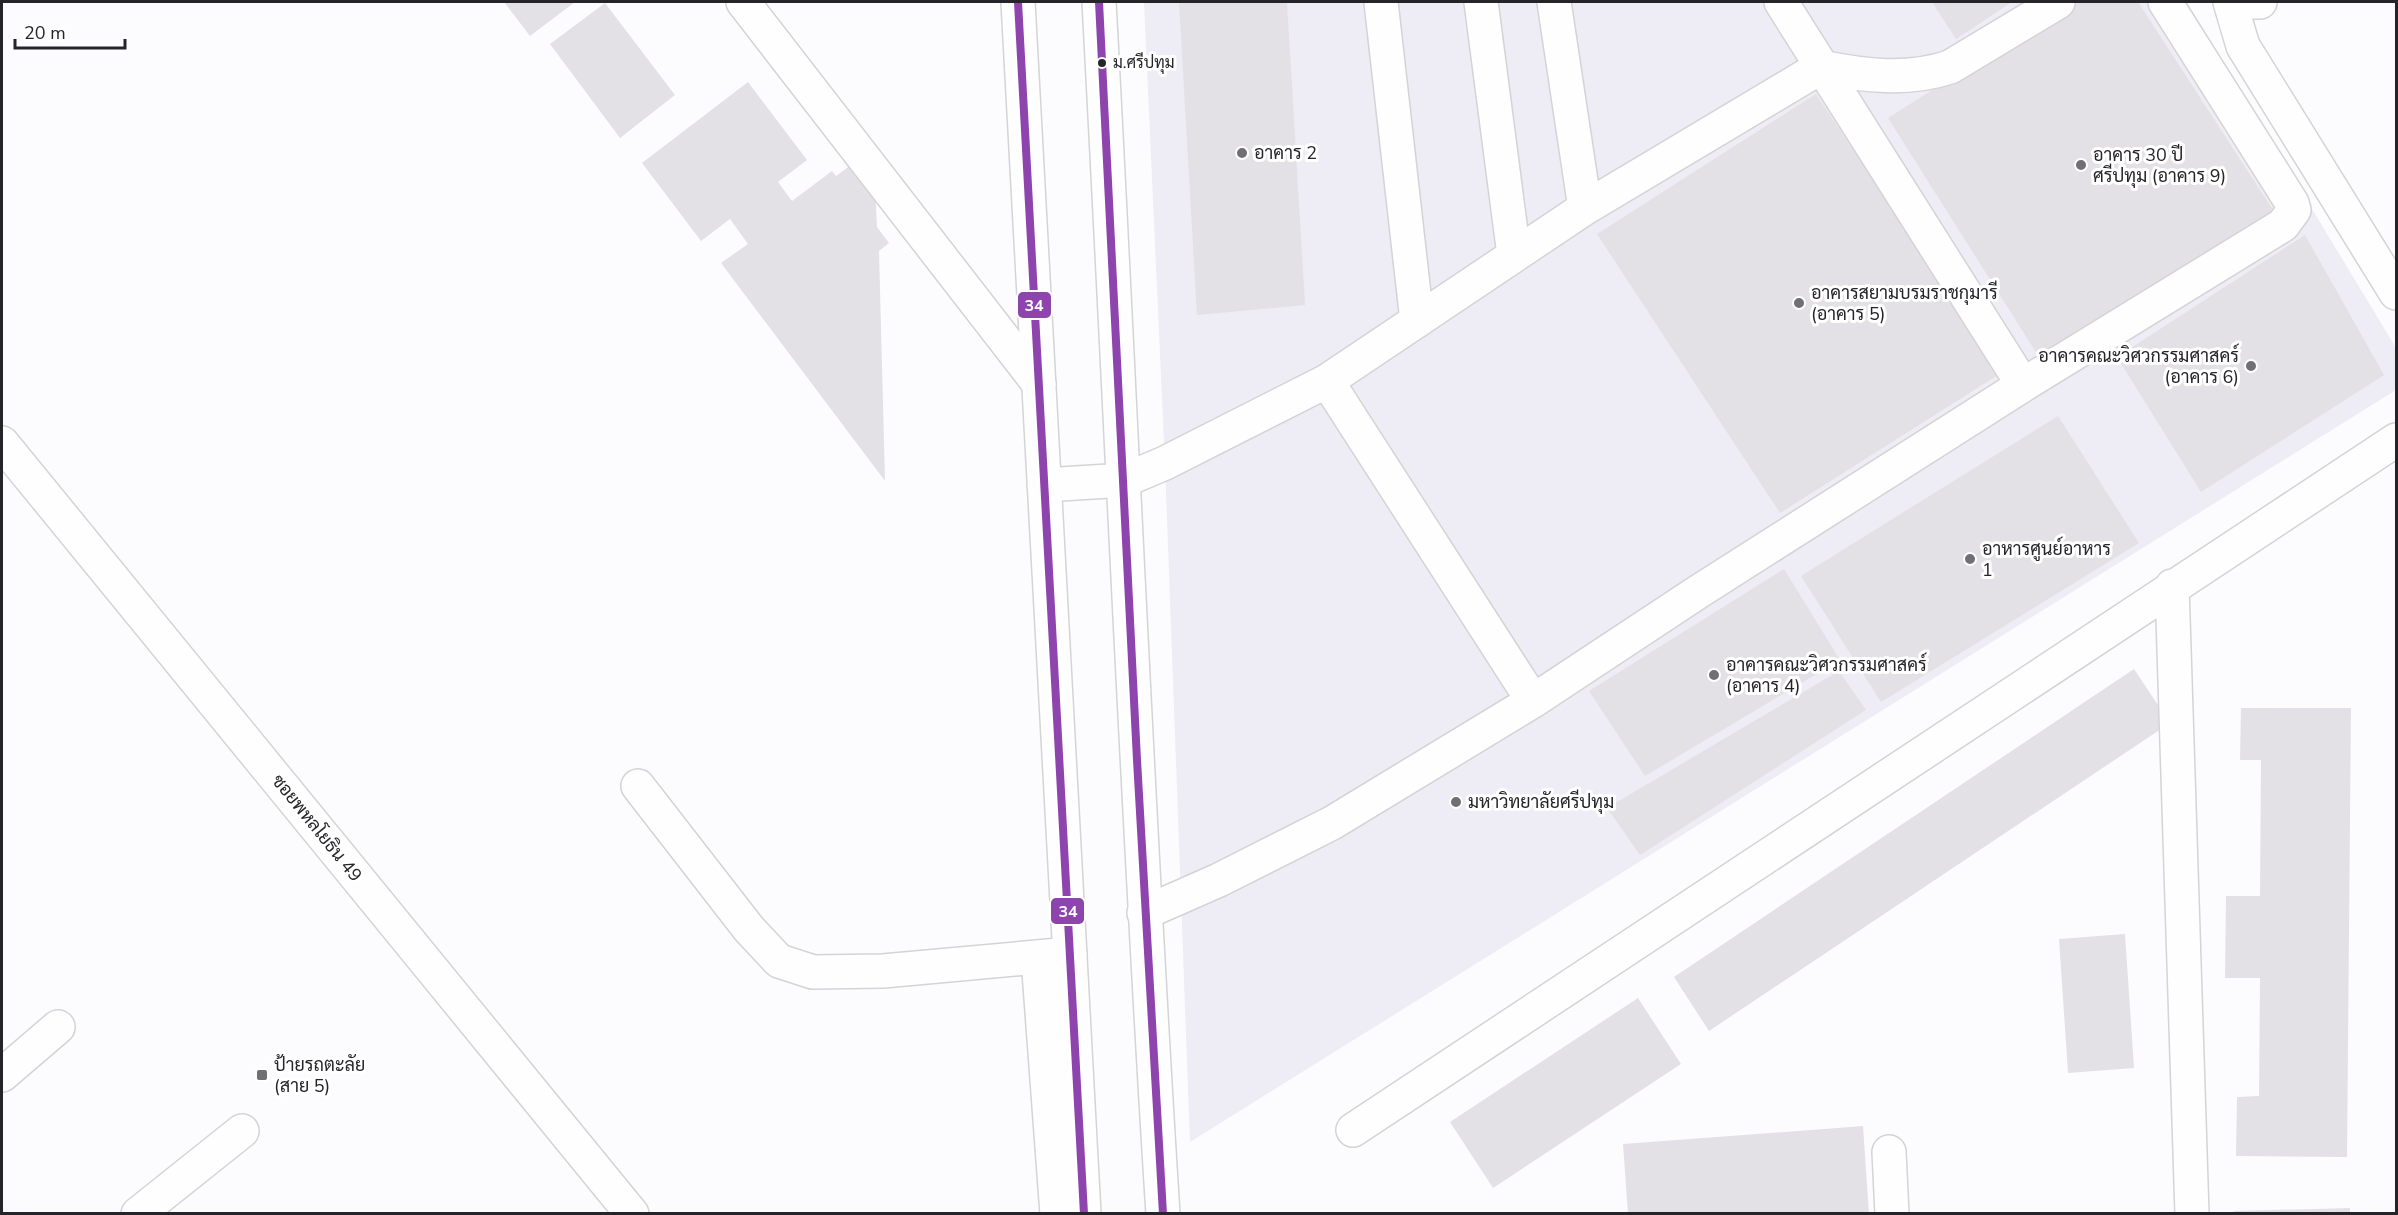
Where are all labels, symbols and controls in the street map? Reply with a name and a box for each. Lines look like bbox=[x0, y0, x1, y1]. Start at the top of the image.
scale bar bbox=[15, 12, 124, 50]
text: 20 m bbox=[24, 21, 66, 45]
place label: ม.ศรีปทุม bbox=[1113, 51, 1175, 74]
marker: ม.ศรีปทุม bbox=[1096, 57, 1108, 69]
place label: อาคาร 2 bbox=[1254, 141, 1317, 165]
place label: อาคาร 30 ปี ศรีปทุม (อาคาร 9) bbox=[2093, 143, 2226, 188]
marker: อาคาร 2 bbox=[1235, 146, 1249, 160]
marker: อาคาร 30 ปี ศรีปทุม (อาคาร 9) bbox=[2074, 158, 2088, 172]
place label: อาคารสยามบรมราชกุมารี (อาคาร 5) bbox=[1811, 280, 1998, 326]
line badge: 34 bbox=[1017, 291, 1052, 319]
text: 34 bbox=[1024, 295, 1044, 317]
marker: อาคารสยามบรมราชกุมารี (อาคาร 5) bbox=[1792, 296, 1806, 310]
place label: อาคารคณะวิศวกรรมศาสคร์ (อาคาร 6) bbox=[2038, 343, 2239, 389]
marker: อาคารคณะวิศวกรรมศาสคร์ (อาคาร 6) bbox=[2244, 359, 2258, 373]
place label: อาหารศูนย์อาหาร 1 bbox=[1982, 536, 2111, 582]
marker: อาหารศูนย์อาหาร 1 bbox=[1963, 552, 1977, 566]
place label: อาคารคณะวิศวกรรมศาสคร์ (อาคาร 4) bbox=[1726, 652, 1927, 698]
marker: อาคารคณะวิศวกรรมศาสคร์ (อาคาร 4) bbox=[1707, 668, 1721, 682]
street label: ซอยพหลโยธิน 49 bbox=[266, 769, 368, 887]
place label: มหาวิทยาลัยศรีปทุม bbox=[1468, 789, 1614, 814]
marker: มหาวิทยาลัยศรีปทุม bbox=[1449, 795, 1463, 809]
line badge: 34 bbox=[1050, 897, 1085, 925]
text: 34 bbox=[1058, 901, 1078, 923]
place label: ป้ายรถตะลัย (สาย 5) bbox=[274, 1053, 365, 1098]
marker: ป้ายรถตะลัย (สาย 5) bbox=[255, 1068, 269, 1082]

